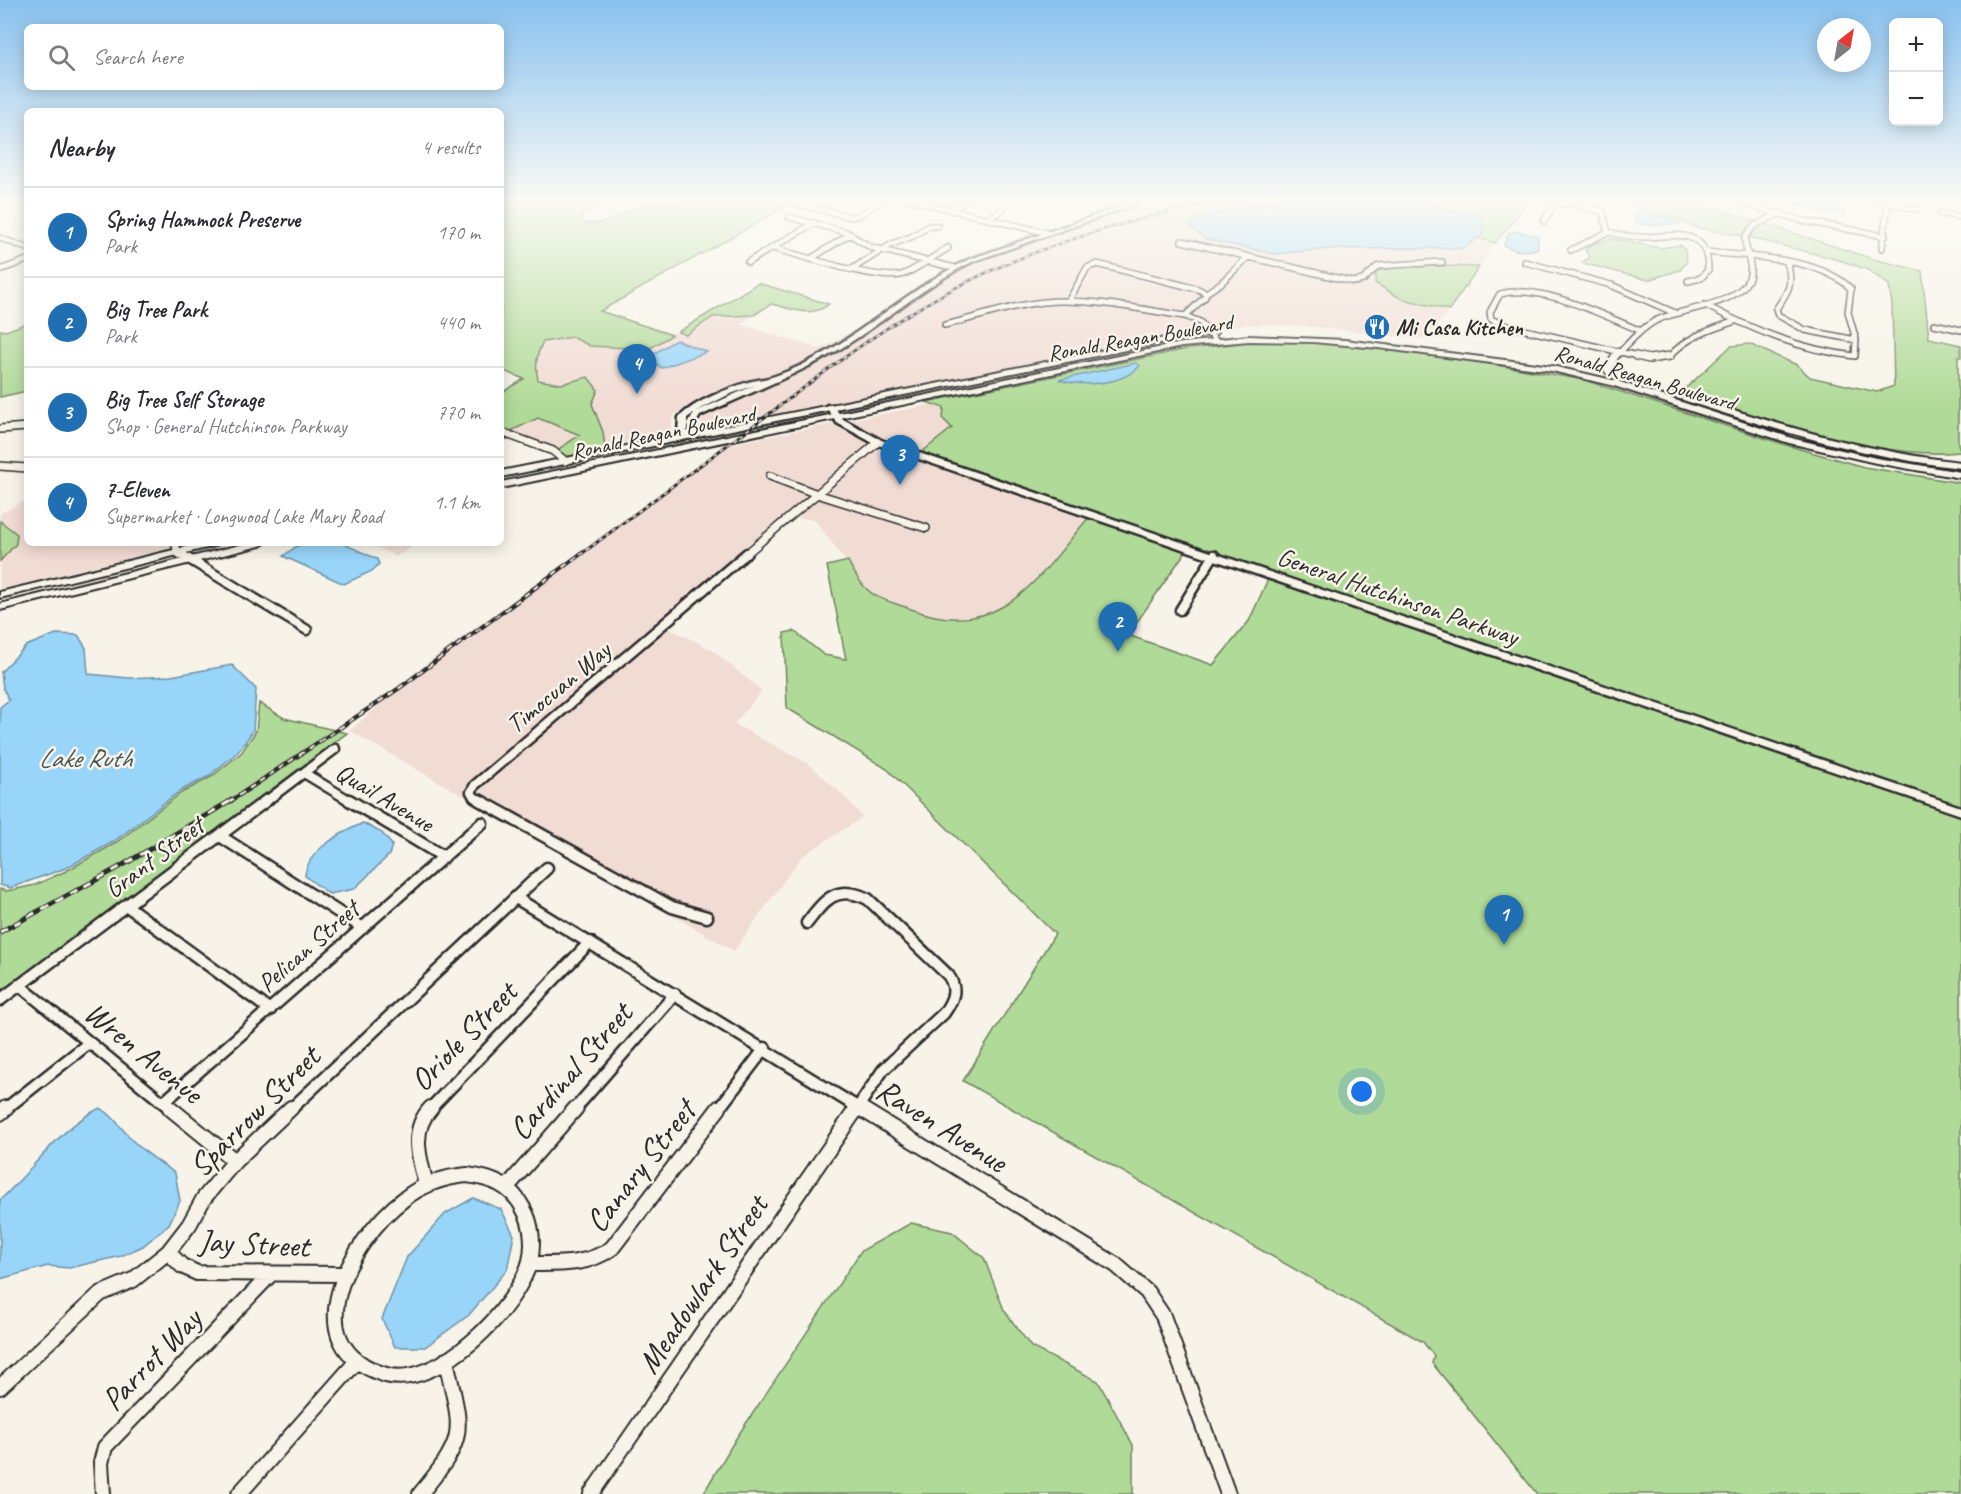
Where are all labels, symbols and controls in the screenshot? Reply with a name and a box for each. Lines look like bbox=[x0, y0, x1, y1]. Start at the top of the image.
north arrow bbox=[1817, 18, 1871, 72]
map controls bbox=[1889, 18, 1943, 126]
button: + bbox=[1889, 18, 1943, 72]
search box bbox=[24, 24, 504, 90]
icon: search bbox=[45, 41, 78, 74]
text: Search here bbox=[93, 43, 183, 71]
button: − bbox=[1889, 72, 1943, 126]
text: Nearby bbox=[48, 131, 113, 164]
text: 4 results bbox=[421, 135, 480, 160]
text: Spring Hammock Preserve bbox=[105, 206, 300, 234]
text: 1 bbox=[63, 220, 72, 245]
text: 170 m bbox=[437, 220, 480, 245]
text: Park bbox=[105, 234, 137, 259]
text: Big Tree Park bbox=[105, 296, 207, 324]
street label: Ronald Reagan Boulevard bbox=[1046, 307, 1238, 368]
text: 2 bbox=[63, 310, 72, 335]
text: 440 m bbox=[437, 310, 480, 335]
restaurant icon: Mi Casa Kitchen bbox=[1362, 312, 1392, 342]
place label: Mi Casa Kitchen bbox=[1396, 314, 1524, 342]
text: Park bbox=[105, 324, 137, 349]
street label: Ronald Reagan Boulevard bbox=[1551, 339, 1742, 418]
pin: 4 bbox=[618, 344, 656, 394]
text: Big Tree Self Storage bbox=[105, 386, 263, 414]
street label: Ronald Reagan Boulevard bbox=[569, 399, 761, 466]
text: 3 bbox=[63, 400, 72, 425]
text: 770 m bbox=[437, 400, 480, 425]
text: Shop · General Hutchinson Parkway bbox=[105, 414, 347, 439]
pin: 3 bbox=[880, 436, 920, 485]
text: 7-Eleven bbox=[105, 476, 170, 504]
text: 4 bbox=[63, 490, 72, 515]
text: 1.1 km bbox=[434, 490, 480, 515]
text: Supermarket · Longwood Lake Mary Road bbox=[105, 504, 382, 529]
street label: General Hutchinson Parkway bbox=[1273, 540, 1525, 654]
pin: 2 bbox=[1098, 602, 1138, 652]
street label: Timocuan Way bbox=[499, 633, 619, 741]
water label: Lake Ruth bbox=[38, 741, 133, 775]
street label: Quail Avenue bbox=[330, 755, 441, 840]
street label: Grant Street bbox=[98, 807, 213, 905]
street label: Pelican Street bbox=[251, 891, 368, 999]
pin: 1 bbox=[1484, 896, 1524, 945]
street label: Oriole Street bbox=[401, 970, 528, 1100]
street label: Wren Avenue bbox=[76, 992, 213, 1114]
street label: Cardinal Street bbox=[499, 992, 643, 1149]
street label: Sparrow Street bbox=[180, 1035, 331, 1186]
street label: Raven Avenue bbox=[869, 1069, 1017, 1183]
your location bbox=[1347, 1077, 1376, 1106]
street label: Canary Street bbox=[576, 1089, 707, 1240]
street label: Meadowlark Street bbox=[628, 1185, 779, 1381]
street label: Jay Street bbox=[196, 1220, 314, 1267]
street label: Parrot Way bbox=[92, 1297, 212, 1419]

